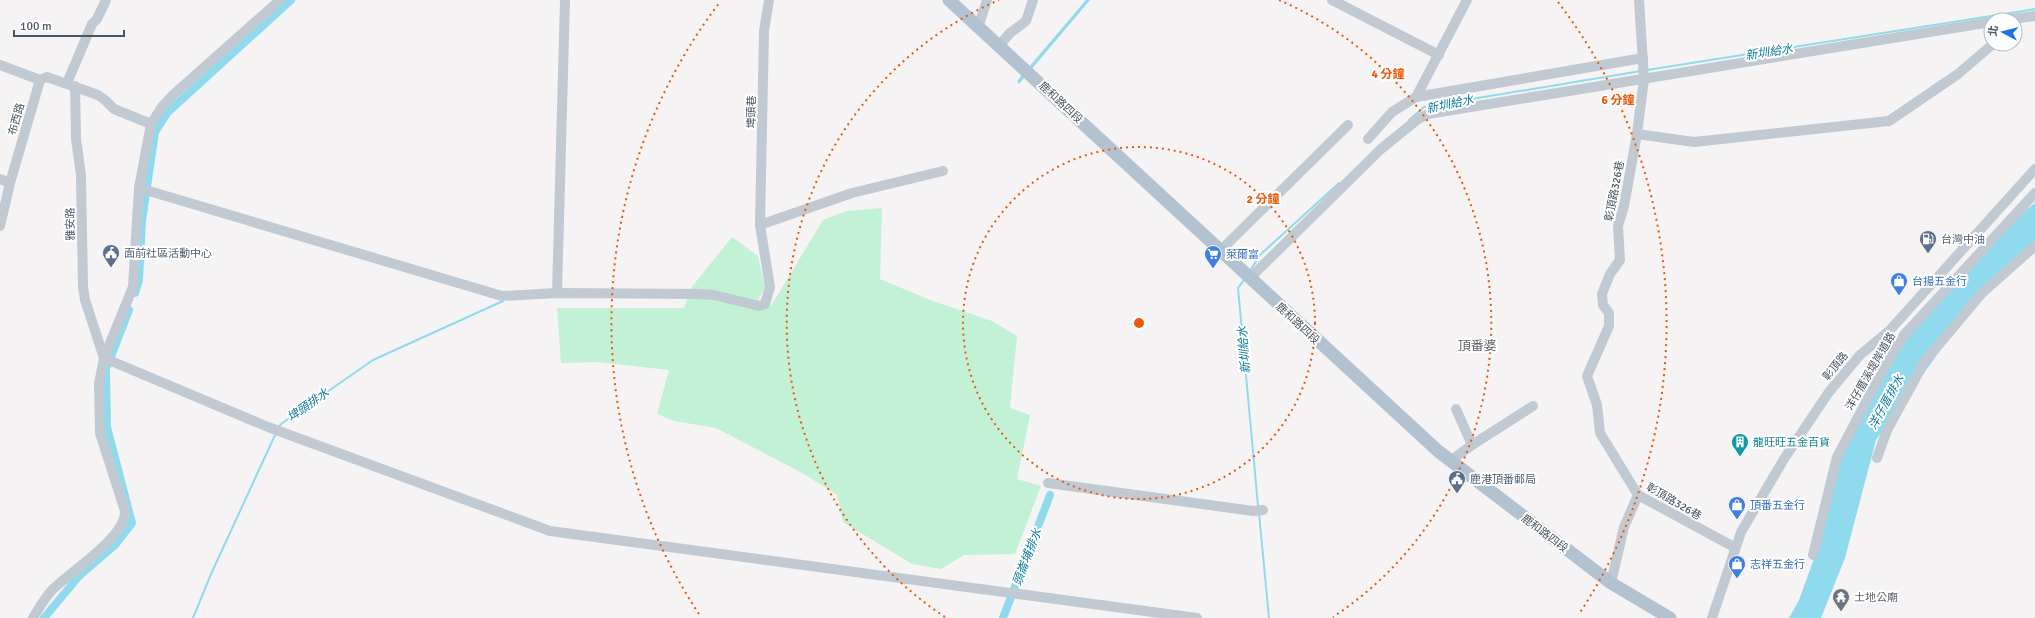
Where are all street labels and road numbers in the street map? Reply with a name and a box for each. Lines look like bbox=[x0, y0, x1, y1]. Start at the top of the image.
street label: 鹿和路四段 bbox=[1036, 79, 1085, 126]
street label: 埤頭巷 bbox=[745, 96, 758, 129]
street label: 布西路 bbox=[6, 101, 27, 137]
street label: 彰頂路326巷 bbox=[1602, 160, 1627, 223]
street label: 雅安路 bbox=[64, 207, 77, 241]
street label: 鹿和路四段 bbox=[1273, 300, 1322, 347]
street label: 洋仔厝溪堤岸道路 bbox=[1843, 330, 1898, 413]
street label: 彰頂路 bbox=[1820, 350, 1851, 383]
street label: 彰頂路326巷 bbox=[1644, 480, 1704, 523]
street label: 鹿和路四段 bbox=[1519, 512, 1571, 555]

